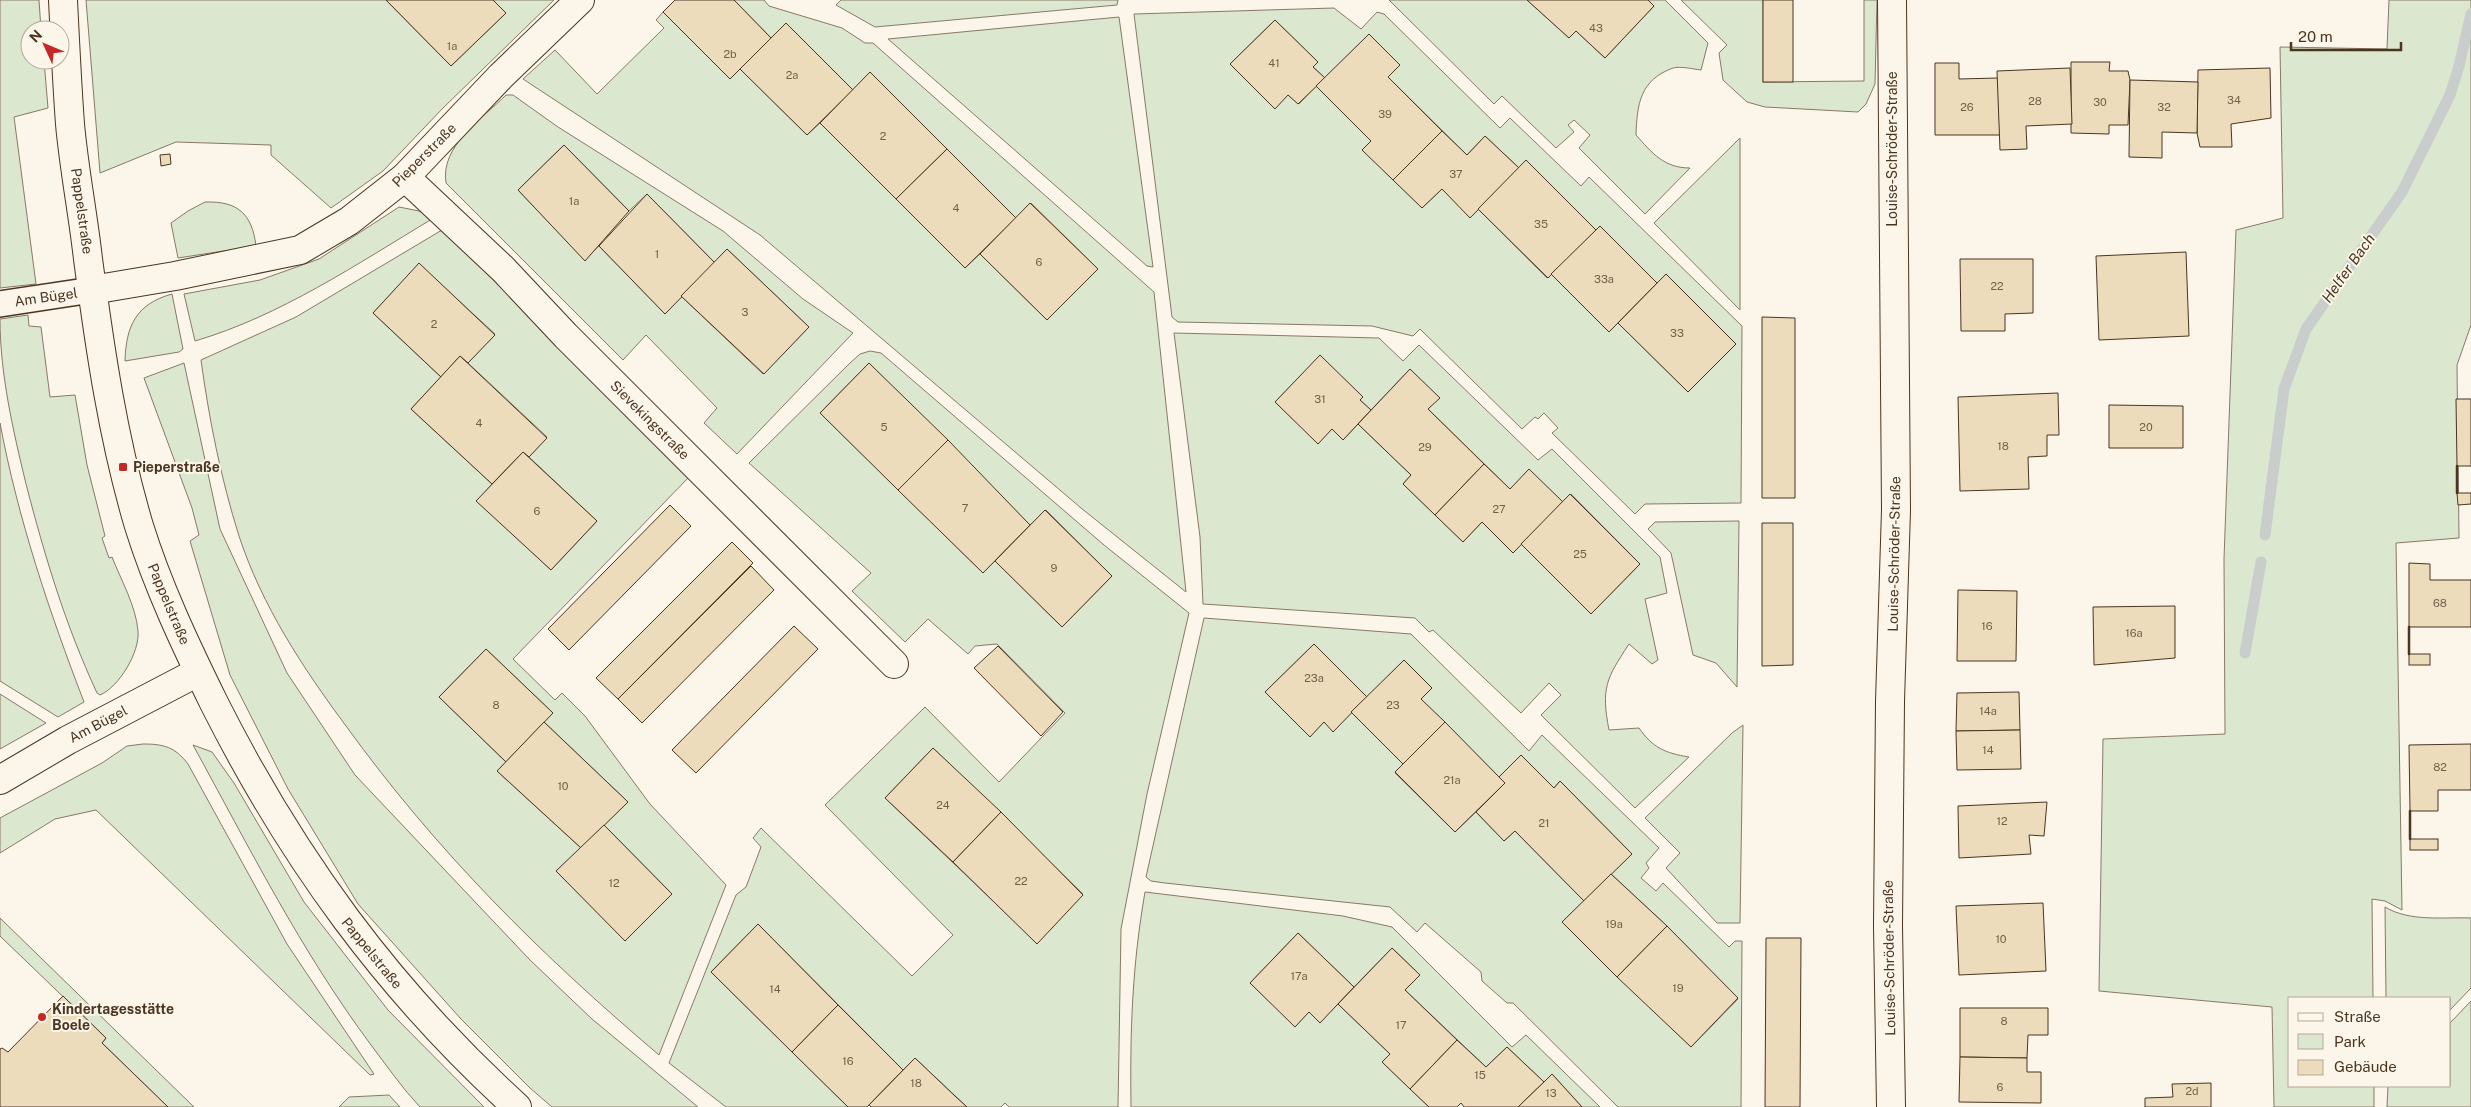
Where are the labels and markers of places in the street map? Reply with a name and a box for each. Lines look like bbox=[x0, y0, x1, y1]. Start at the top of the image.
place label: Pieperstraße bbox=[133, 459, 220, 475]
marker: Pieperstraße bbox=[117, 461, 129, 473]
place label: Kindertagesstätte Boele bbox=[52, 1001, 174, 1033]
marker: Kindertagesstätte Boele bbox=[36, 1011, 48, 1023]

